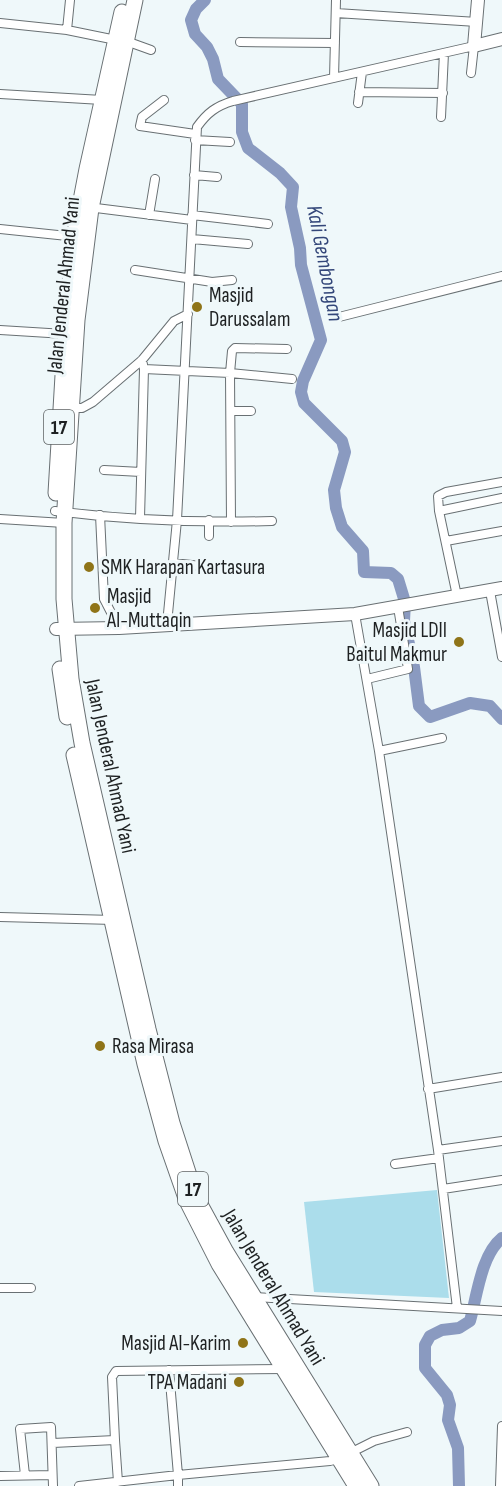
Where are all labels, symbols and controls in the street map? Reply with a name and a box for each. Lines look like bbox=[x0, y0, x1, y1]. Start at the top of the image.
street label: Jalan Jenderal Ahmad Yani bbox=[42, 196, 85, 376]
water label: Kali Gembongan bbox=[300, 203, 349, 324]
place label: Masjid Darussalam bbox=[209, 283, 290, 332]
marker: Masjid Darussalam bbox=[190, 300, 204, 314]
road number: 17 bbox=[44, 410, 74, 444]
place label: SMK Harapan Kartasura bbox=[101, 555, 265, 580]
marker: SMK Harapan Kartasura bbox=[82, 560, 96, 574]
place label: Masjid Al-Muttaqin bbox=[106, 584, 192, 633]
marker: Masjid Al-Muttaqin bbox=[88, 601, 102, 615]
place label: Masjid LDII Baitul Makmur bbox=[346, 618, 447, 667]
marker: Masjid LDII Baitul Makmur bbox=[452, 635, 466, 649]
street label: Jalan Jenderal Ahmad Yani bbox=[80, 676, 141, 855]
place label: Rasa Mirasa bbox=[112, 1034, 194, 1059]
marker: Rasa Mirasa bbox=[93, 1039, 107, 1053]
road number: 17 bbox=[178, 1172, 208, 1206]
street label: Jalan Jenderal Ahmad Yani bbox=[217, 1204, 330, 1370]
place label: Masjid Al-Karim bbox=[121, 1331, 231, 1356]
marker: Masjid Al-Karim bbox=[236, 1336, 250, 1350]
place label: TPA Madani bbox=[147, 1370, 227, 1395]
marker: TPA Madani bbox=[232, 1375, 246, 1389]

